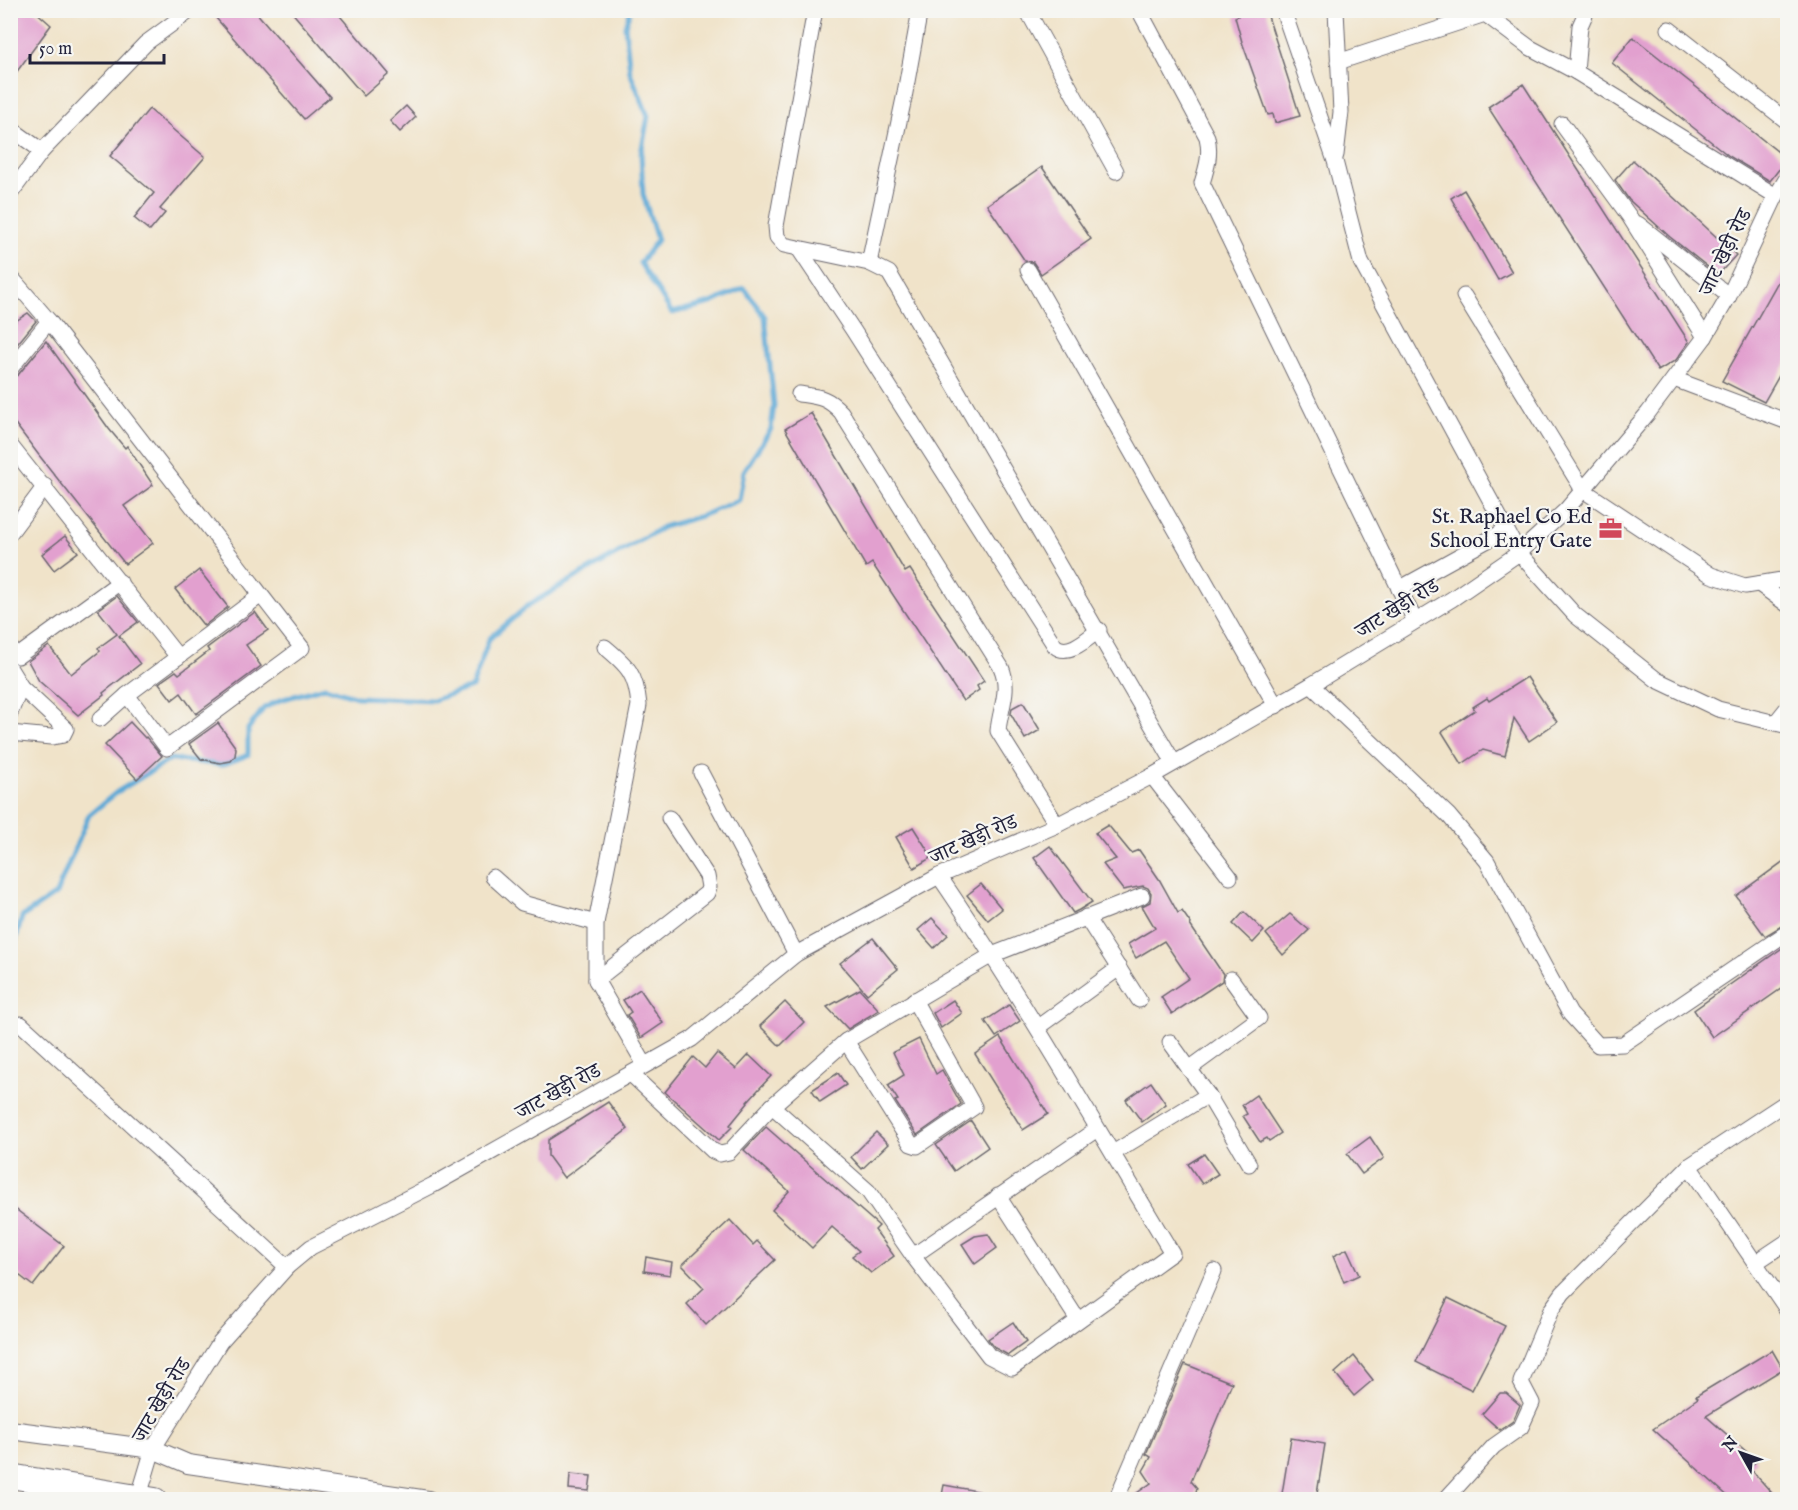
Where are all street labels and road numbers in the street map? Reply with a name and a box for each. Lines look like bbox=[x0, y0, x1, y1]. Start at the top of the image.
street label: जाट खेड़ी रोड bbox=[1693, 204, 1759, 302]
street label: जाट खेड़ी रोड bbox=[1350, 572, 1446, 646]
street label: जाट खेड़ी रोड bbox=[924, 809, 1023, 872]
street label: जाट खेड़ी रोड bbox=[510, 1057, 607, 1127]
street label: जाट खेड़ी रोड bbox=[126, 1353, 199, 1449]

